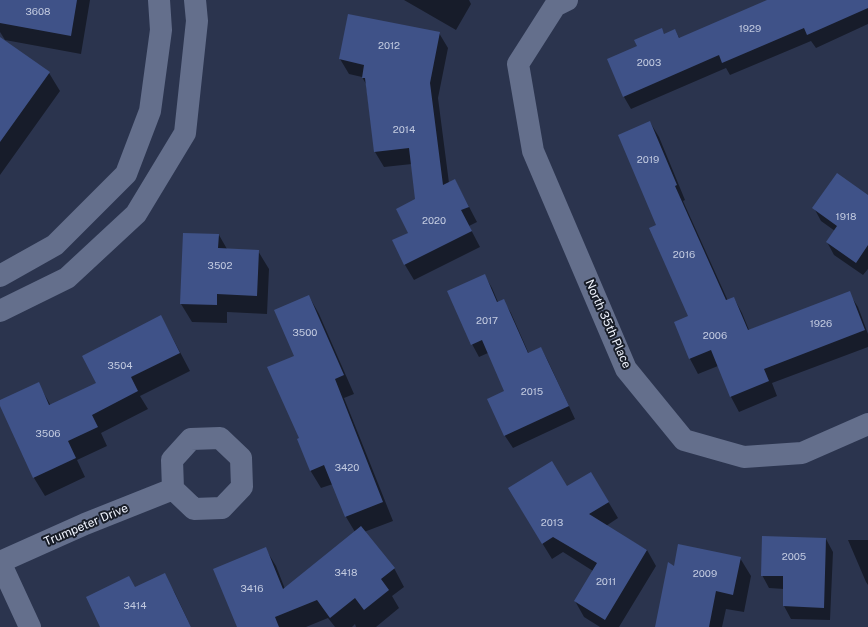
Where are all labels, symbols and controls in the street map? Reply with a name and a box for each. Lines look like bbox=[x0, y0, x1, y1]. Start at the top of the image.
house number: 3608 bbox=[26, 6, 50, 18]
house number: 1929 bbox=[739, 23, 761, 35]
house number: 2012 bbox=[378, 40, 400, 52]
house number: 2003 bbox=[637, 57, 661, 69]
house number: 2014 bbox=[393, 124, 415, 136]
house number: 2019 bbox=[637, 154, 659, 166]
house number: 1918 bbox=[836, 211, 856, 223]
house number: 2020 bbox=[422, 215, 446, 227]
house number: 2016 bbox=[673, 249, 695, 261]
house number: 3502 bbox=[208, 260, 232, 272]
street label: North 35th Place bbox=[582, 277, 634, 371]
house number: 2017 bbox=[476, 315, 498, 327]
house number: 1926 bbox=[810, 318, 832, 330]
house number: 3500 bbox=[293, 327, 317, 339]
house number: 2006 bbox=[703, 330, 727, 342]
house number: 3504 bbox=[107, 360, 133, 372]
house number: 2015 bbox=[521, 386, 543, 398]
house number: 3506 bbox=[36, 428, 60, 440]
house number: 3420 bbox=[335, 462, 359, 474]
street label: Trumpeter Drive bbox=[42, 501, 130, 549]
house number: 2013 bbox=[541, 517, 563, 529]
house number: 2005 bbox=[782, 551, 806, 563]
house number: 3418 bbox=[334, 567, 358, 579]
house number: 2009 bbox=[693, 568, 717, 580]
house number: 2011 bbox=[596, 576, 616, 588]
house number: 3416 bbox=[241, 583, 263, 595]
house number: 3414 bbox=[124, 600, 146, 612]

